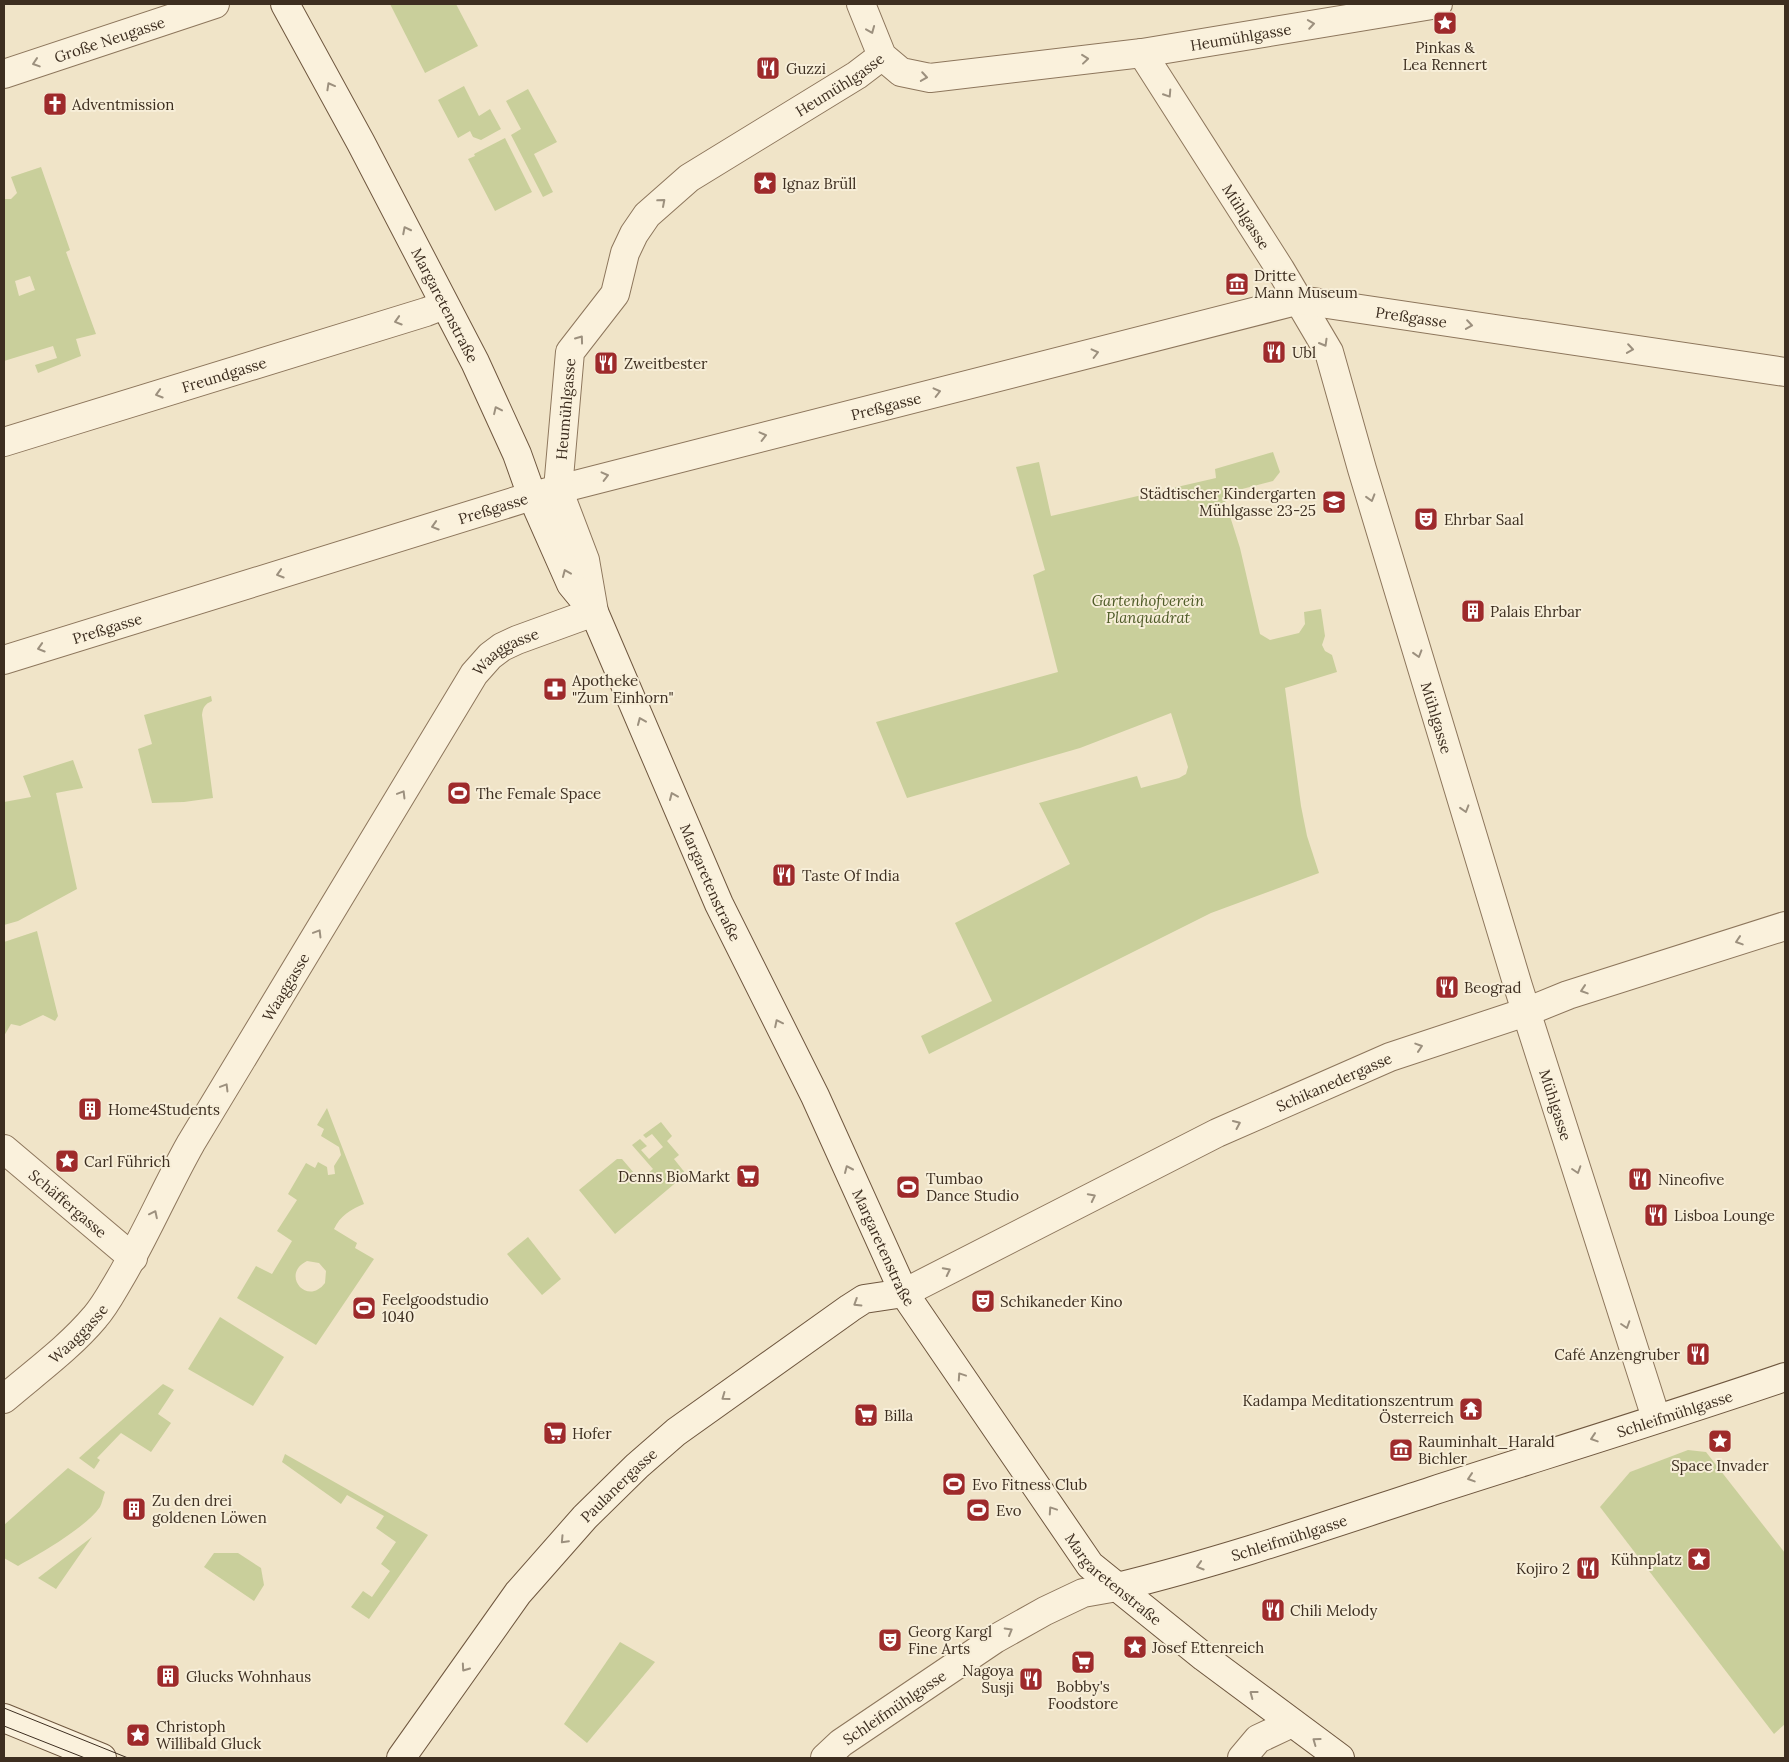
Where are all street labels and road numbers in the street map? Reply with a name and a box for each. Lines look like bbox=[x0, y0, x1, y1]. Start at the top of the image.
street label: Große Neugasse bbox=[52, 12, 167, 66]
street label: Heumühlgasse bbox=[1189, 19, 1293, 54]
street label: Heumühlgasse bbox=[792, 49, 888, 120]
street label: Mühlgasse bbox=[1219, 180, 1274, 253]
street label: Margaretenstraße bbox=[408, 244, 483, 366]
street label: Preßgasse bbox=[1374, 302, 1448, 331]
street label: Freundgasse bbox=[179, 352, 269, 396]
street label: Heumühlgasse bbox=[551, 357, 579, 461]
street label: Preßgasse bbox=[849, 388, 923, 424]
street label: Preßgasse bbox=[456, 488, 530, 528]
street label: Preßgasse bbox=[70, 608, 144, 648]
street label: Waaggasse bbox=[468, 624, 541, 679]
street label: Mühlgasse bbox=[1417, 680, 1457, 756]
street label: Margaretenstraße bbox=[676, 821, 745, 944]
street label: Waaggasse bbox=[257, 949, 313, 1024]
street label: Schikanedergasse bbox=[1273, 1048, 1394, 1115]
street label: Mühlgasse bbox=[1536, 1067, 1576, 1143]
street label: Schäffergasse bbox=[25, 1165, 111, 1241]
street label: Margaretenstraße bbox=[849, 1186, 919, 1309]
street label: Waaggasse bbox=[45, 1300, 112, 1367]
street label: Schleifmühlgasse bbox=[1614, 1386, 1735, 1441]
street label: Paulanergasse bbox=[576, 1444, 661, 1526]
street label: Schleifmühlgasse bbox=[1229, 1510, 1349, 1565]
street label: Margaretenstraße bbox=[1061, 1529, 1166, 1629]
street label: Schleifmühlgasse bbox=[839, 1666, 949, 1749]

